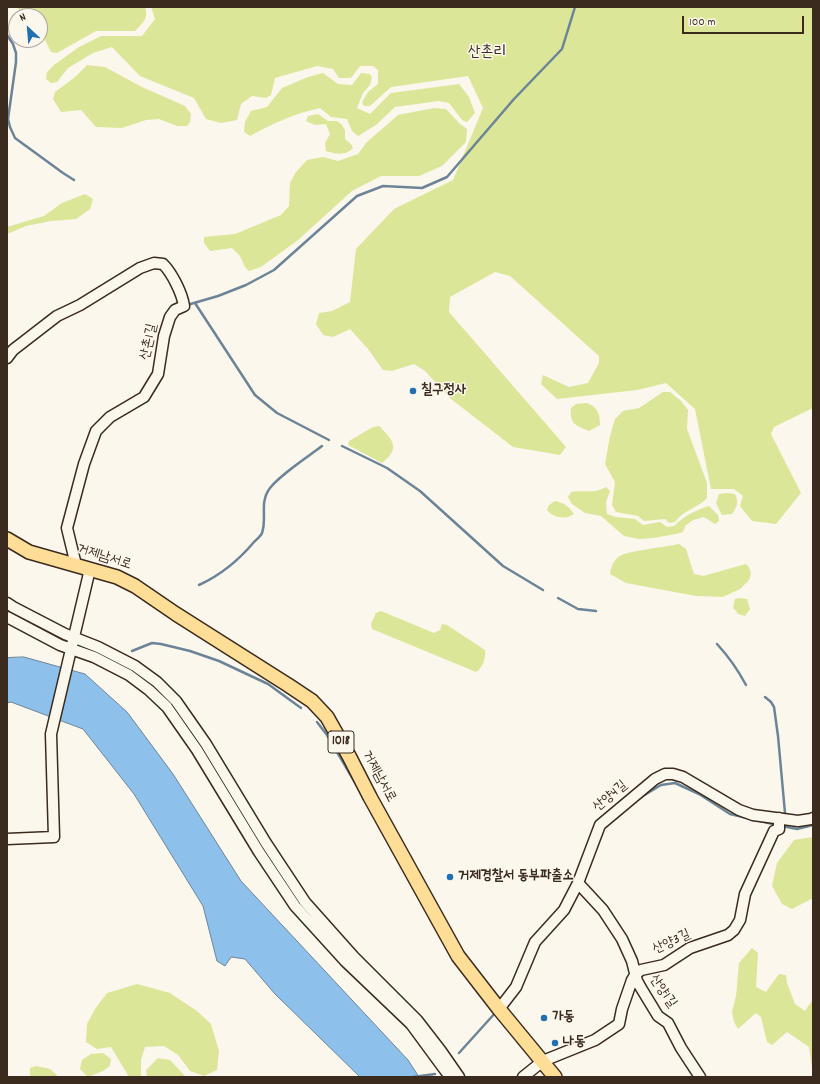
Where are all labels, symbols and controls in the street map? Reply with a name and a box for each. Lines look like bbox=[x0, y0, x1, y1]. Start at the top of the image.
north arrow bbox=[8, 8, 48, 48]
scale bar bbox=[684, 8, 806, 34]
text: N bbox=[17, 10, 29, 26]
text: 100 m bbox=[689, 14, 716, 31]
district label: 산촌리 bbox=[468, 44, 506, 64]
street label: 산촌1길 bbox=[138, 322, 162, 362]
place label: 칠구정사 bbox=[421, 383, 466, 399]
marker: 칠구정사 bbox=[408, 386, 418, 396]
street label: 거제남서로 bbox=[75, 541, 133, 575]
road number: 1018 bbox=[328, 731, 354, 753]
street label: 거제남서로 bbox=[357, 748, 399, 806]
street label: 산양4길 bbox=[590, 778, 632, 816]
place label: 거제경찰서 동부파출소 bbox=[458, 869, 574, 885]
marker: 거제경찰서 동부파출소 bbox=[445, 872, 455, 882]
street label: 산양3길 bbox=[650, 927, 694, 959]
street label: 산양1길 bbox=[645, 972, 679, 1012]
place label: 가동 bbox=[552, 1010, 575, 1026]
marker: 가동 bbox=[539, 1013, 549, 1023]
place label: 나동 bbox=[563, 1035, 586, 1051]
marker: 나동 bbox=[550, 1038, 560, 1048]

